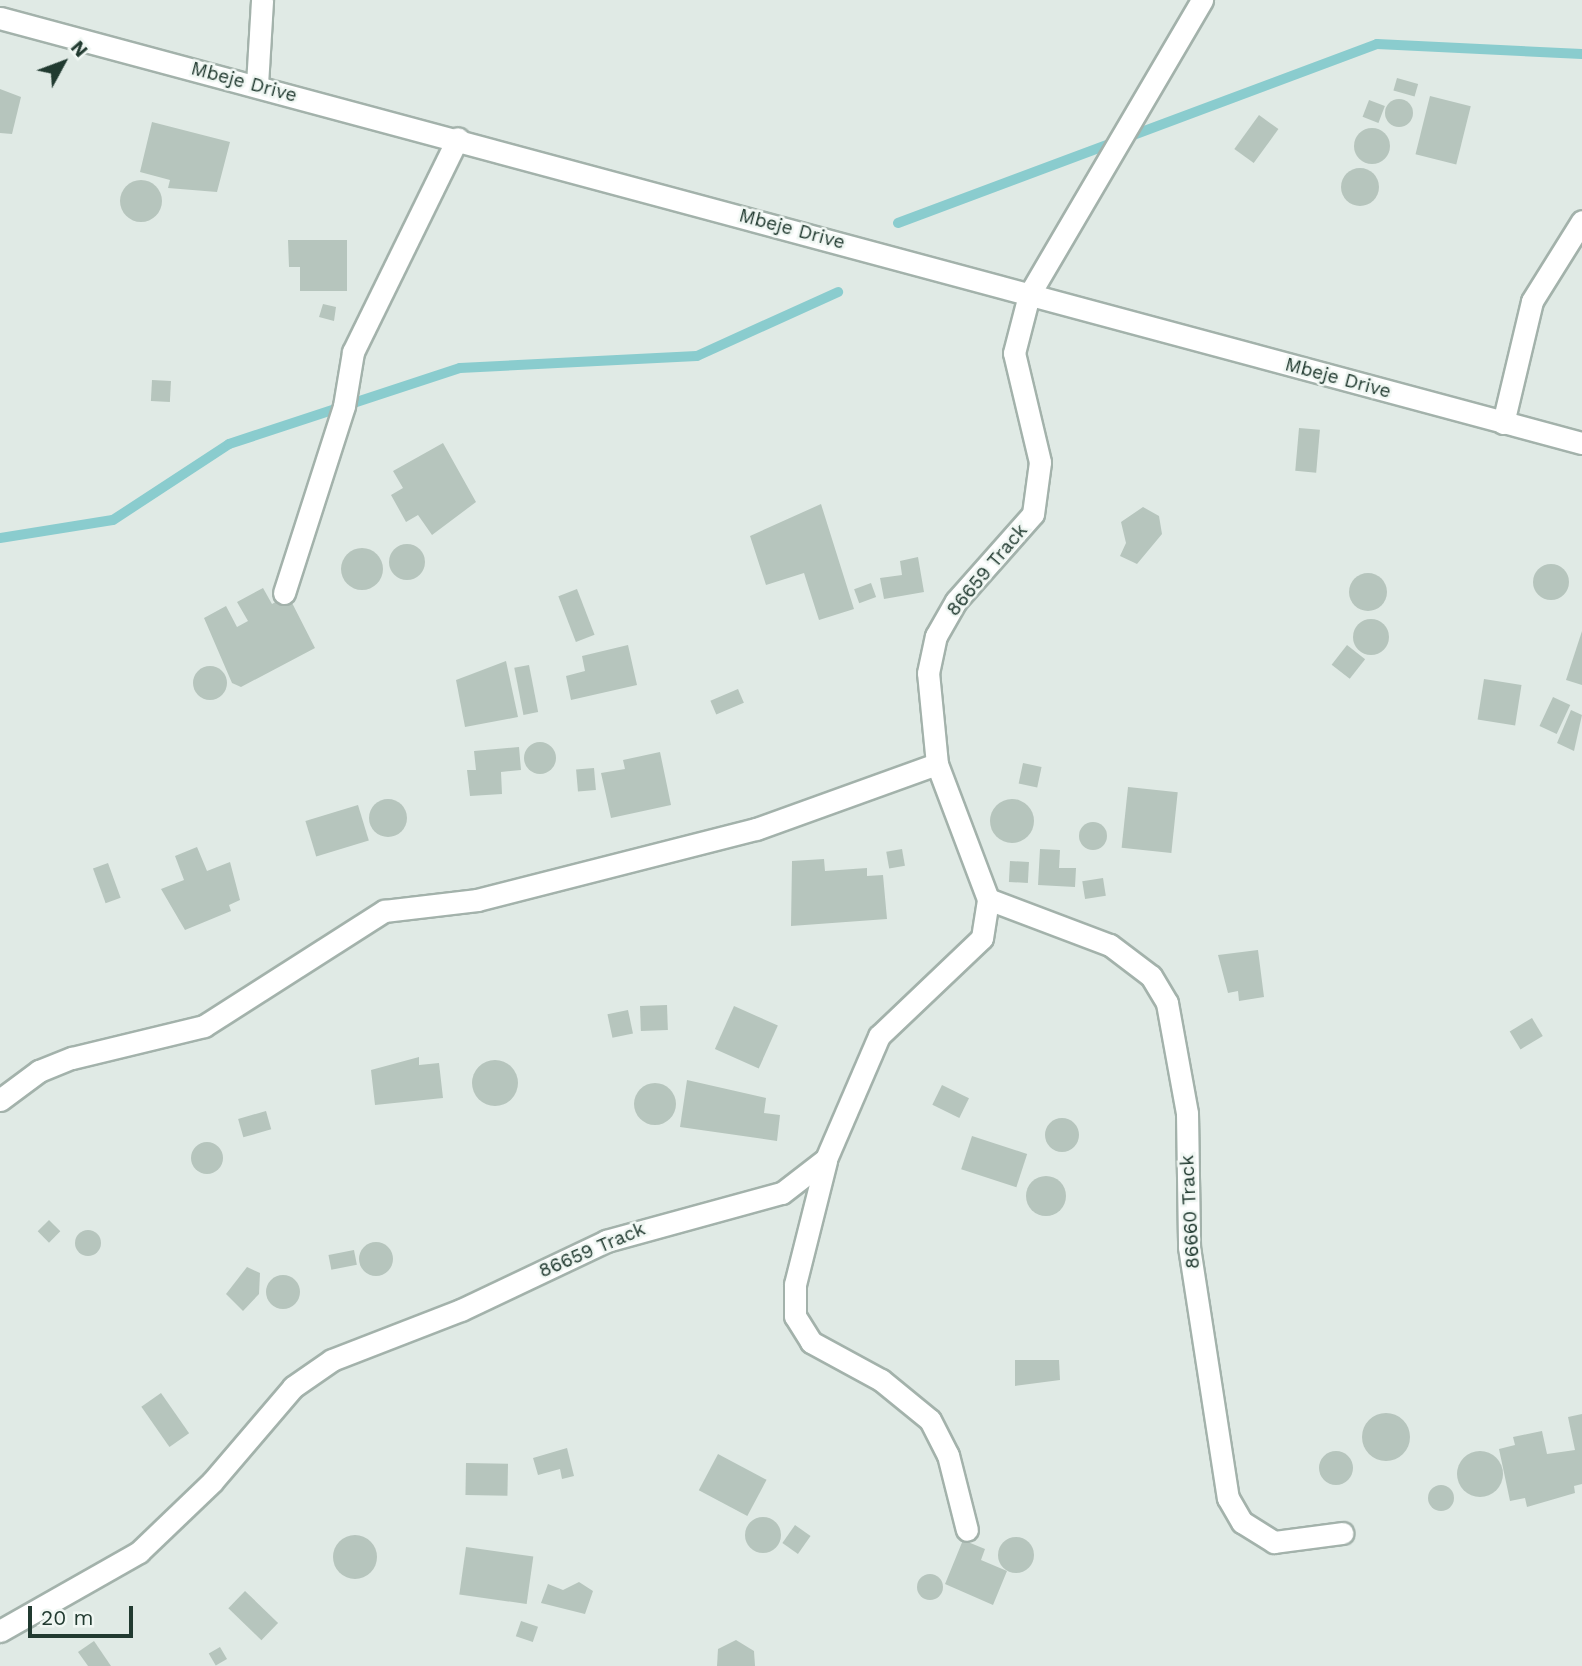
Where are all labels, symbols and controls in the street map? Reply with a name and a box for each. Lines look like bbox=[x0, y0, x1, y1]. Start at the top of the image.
north arrow bbox=[28, 28, 98, 98]
text: N bbox=[66, 36, 93, 62]
street label: Mbeje Drive bbox=[189, 57, 299, 107]
street label: Mbeje Drive bbox=[737, 204, 847, 254]
street label: Mbeje Drive bbox=[1283, 353, 1393, 403]
street label: 86659 Track bbox=[942, 519, 1032, 621]
street label: 86660 Track bbox=[1176, 1154, 1204, 1270]
street label: 86659 Track bbox=[535, 1217, 649, 1283]
scale bar bbox=[32, 1592, 136, 1636]
text: 20 m bbox=[41, 1605, 93, 1630]

